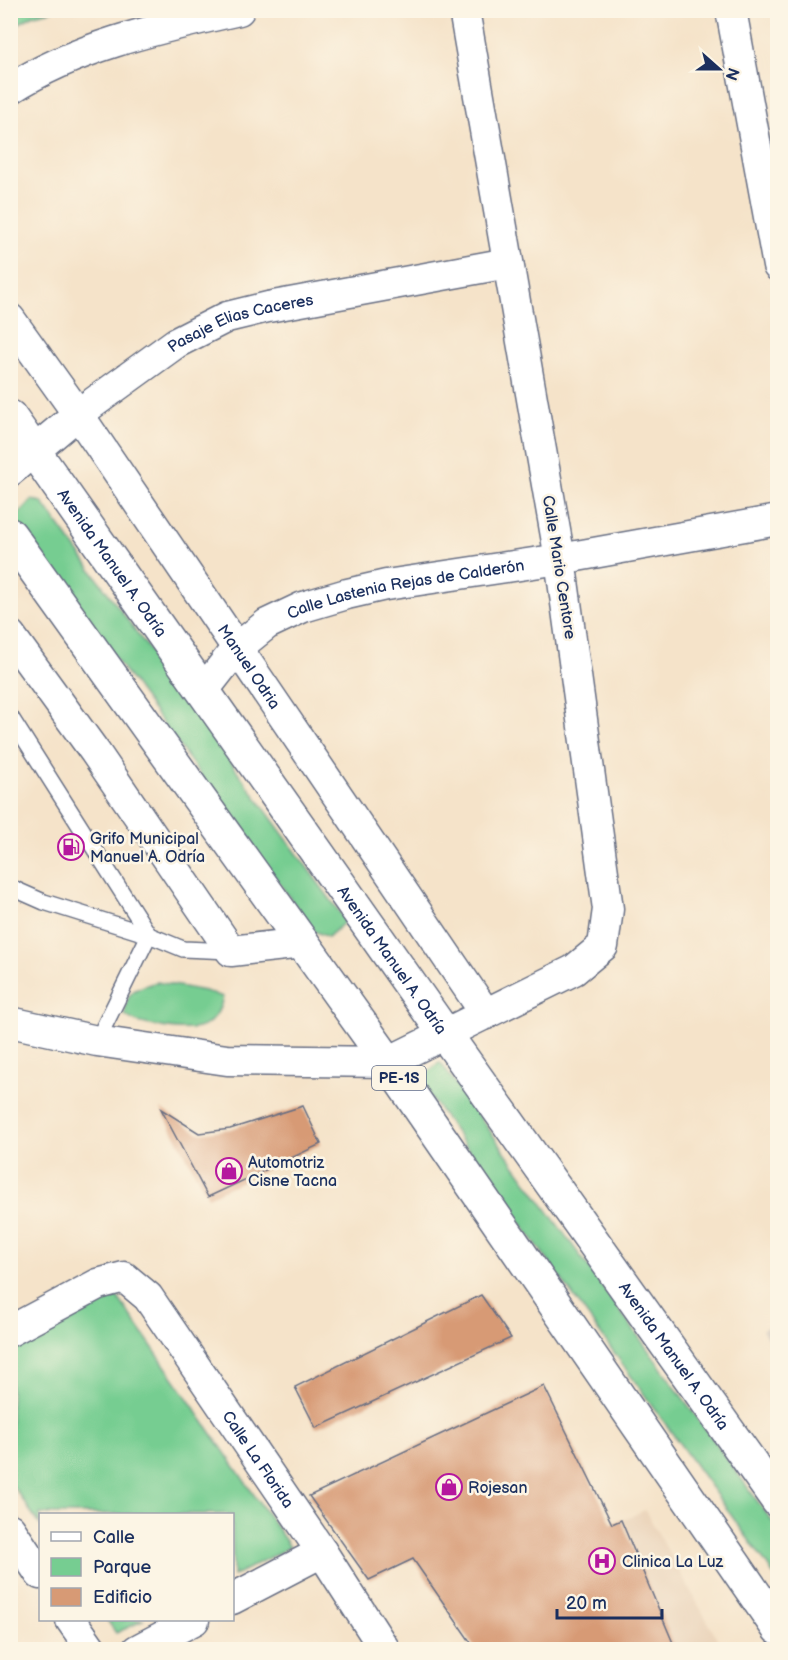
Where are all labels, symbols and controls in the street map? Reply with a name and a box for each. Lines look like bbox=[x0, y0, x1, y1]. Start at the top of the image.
north arrow bbox=[689, 39, 749, 99]
text: N bbox=[721, 65, 743, 83]
street label: Pasaje Elias Caceres bbox=[164, 291, 315, 357]
street label: Avenida Manuel A. Odría bbox=[53, 486, 170, 641]
street label: Calle Mario Centore bbox=[538, 494, 579, 641]
street label: Calle Lastenia Rejas de Calderón bbox=[284, 556, 526, 624]
street label: Manuel Odria bbox=[213, 621, 284, 713]
place label: Grifo Municipal Manuel A. Odría bbox=[90, 830, 205, 867]
fuel station icon: Grifo Municipal Manuel A. Odría bbox=[56, 832, 86, 862]
street label: Avenida Manuel A. Odría bbox=[333, 883, 450, 1038]
road number: PE-1S bbox=[372, 1066, 426, 1090]
place label: Automotriz Cisne Tacna bbox=[248, 1154, 337, 1191]
shop icon: Automotriz Cisne Tacna bbox=[214, 1156, 244, 1186]
street label: Avenida Manuel A. Odría bbox=[614, 1279, 732, 1434]
street label: Calle La Florida bbox=[217, 1408, 297, 1512]
shop icon: Rojesan bbox=[434, 1472, 464, 1502]
place label: Rojesan bbox=[468, 1479, 527, 1498]
legend bbox=[39, 1513, 234, 1621]
text: Calle bbox=[93, 1527, 135, 1548]
hospital icon: Clinica La Luz bbox=[587, 1546, 617, 1576]
place label: Clinica La Luz bbox=[622, 1553, 724, 1572]
text: Parque bbox=[93, 1557, 151, 1578]
scale bar bbox=[557, 1582, 662, 1620]
text: Edificio bbox=[93, 1587, 152, 1608]
text: 20 m bbox=[566, 1593, 607, 1614]

